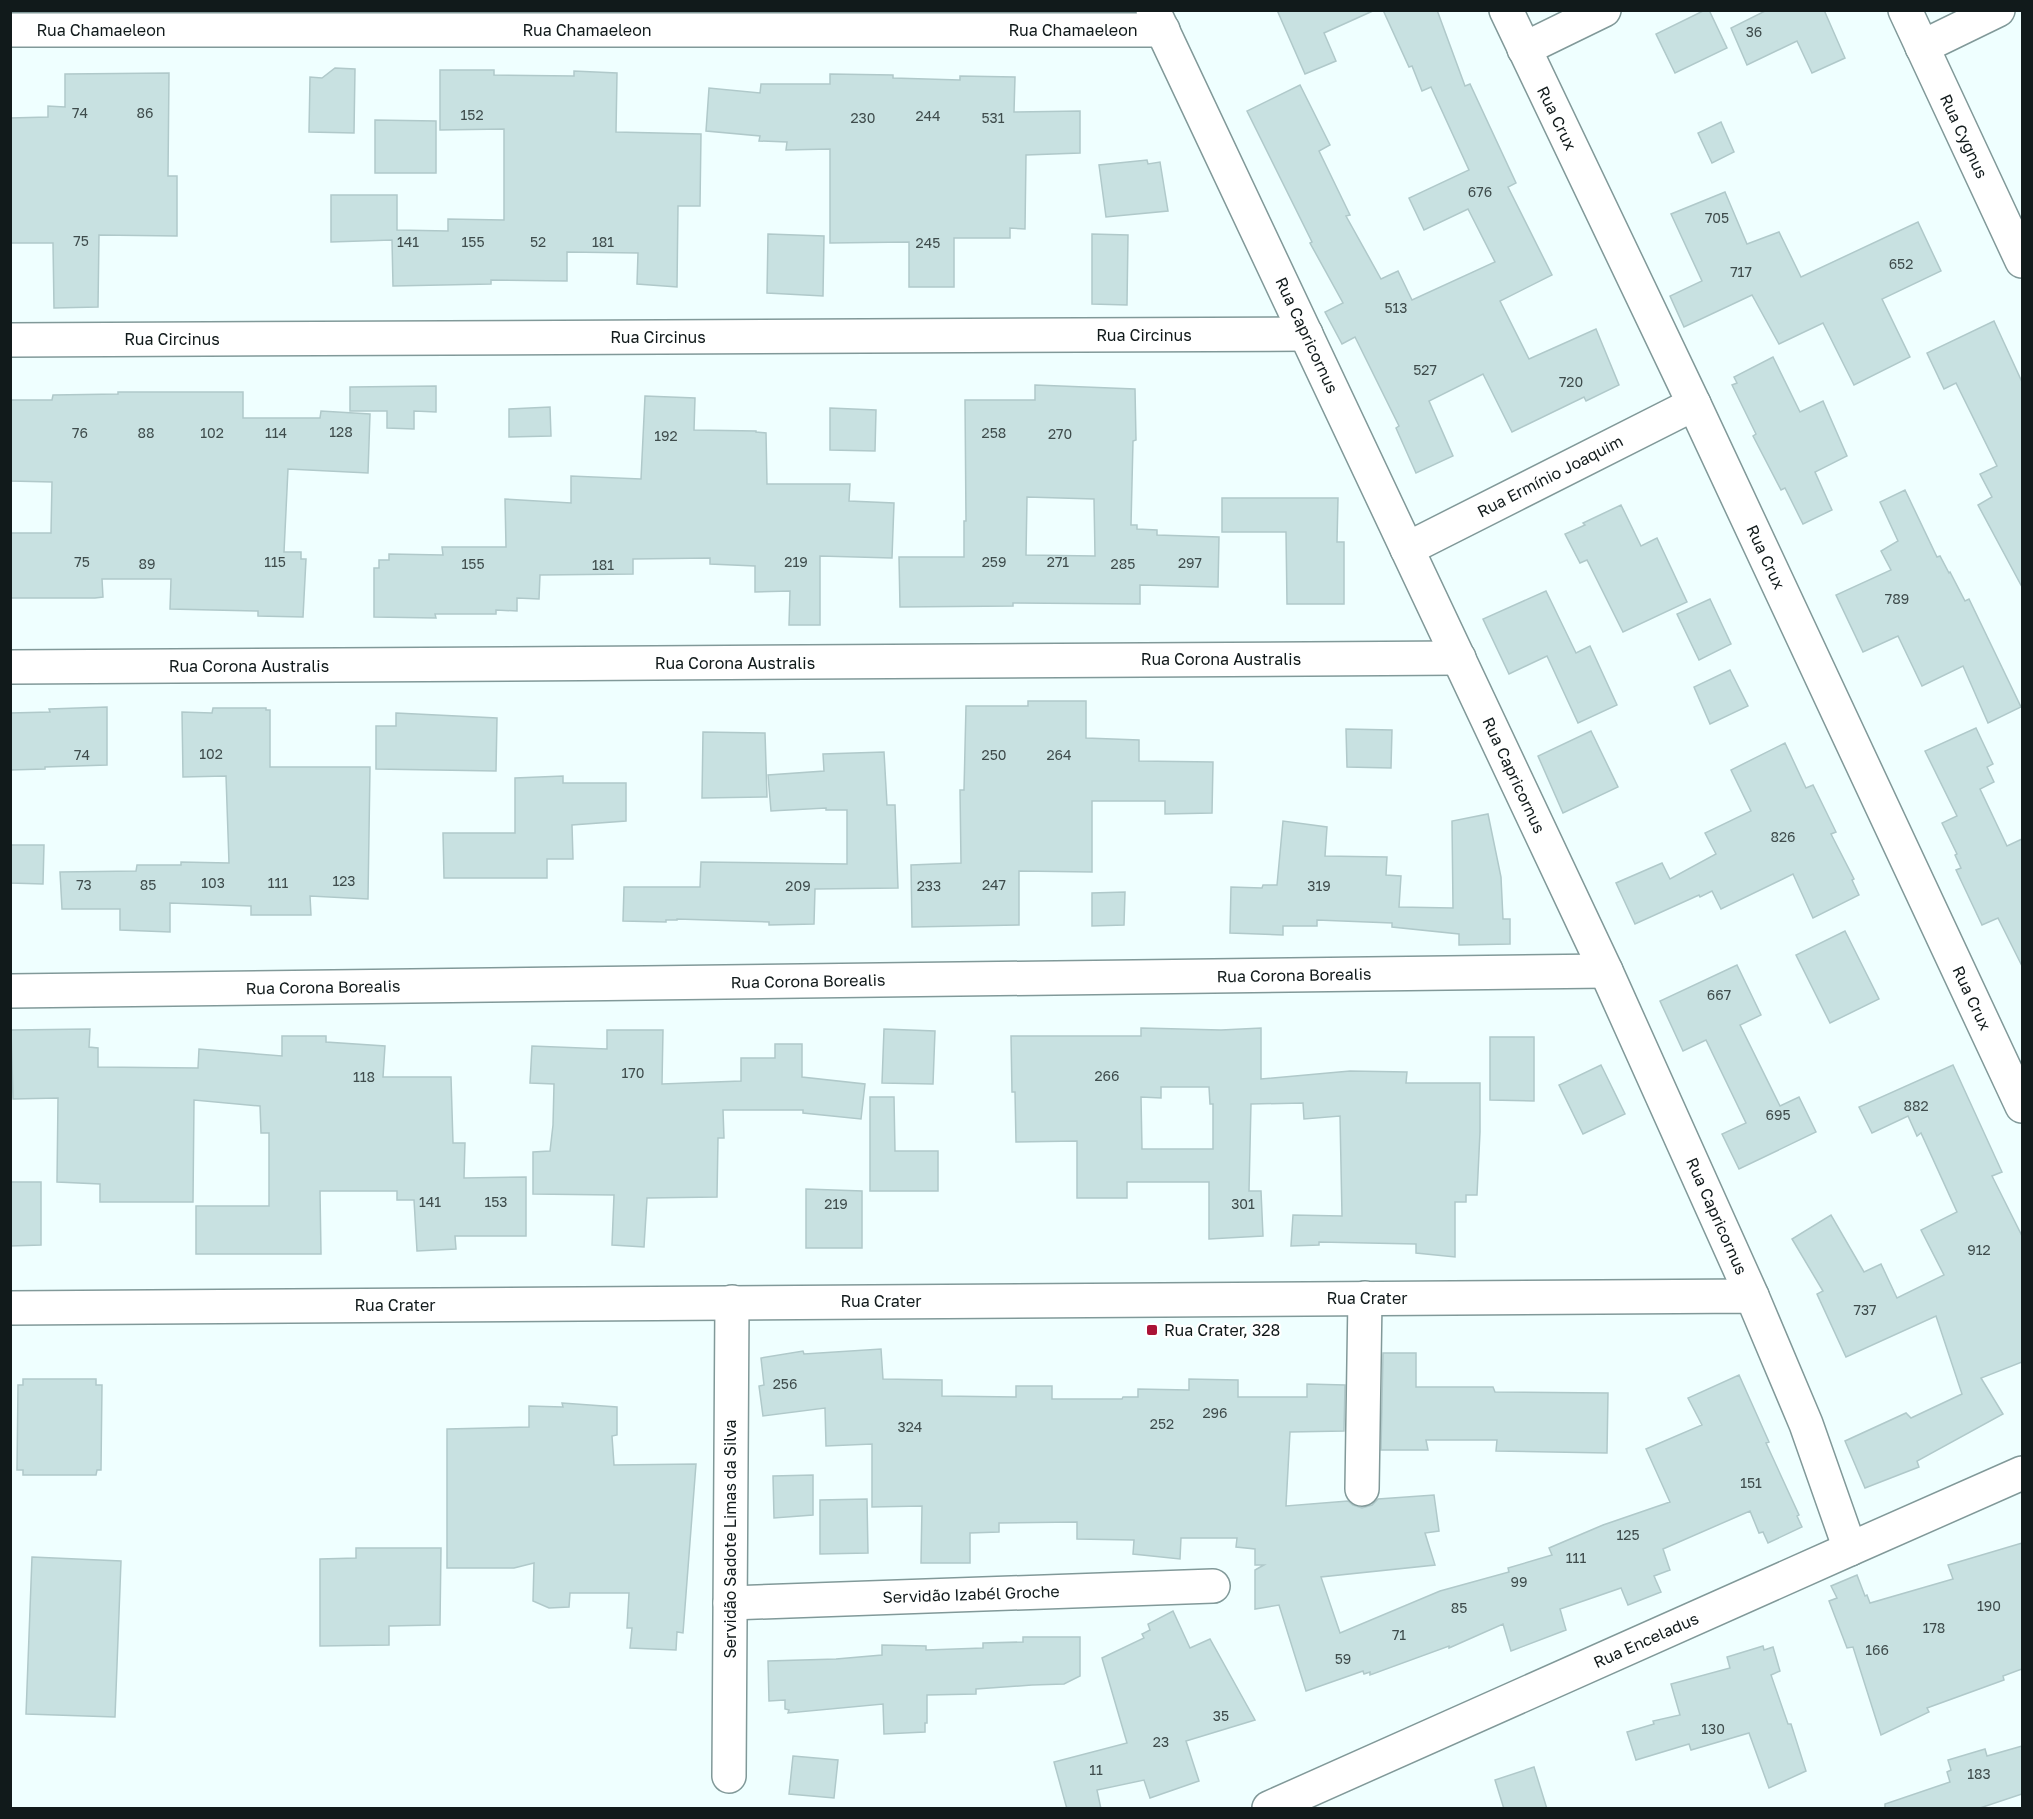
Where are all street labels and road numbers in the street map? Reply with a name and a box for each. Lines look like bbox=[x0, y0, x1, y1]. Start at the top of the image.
street label: Rua Chamaeleon bbox=[36, 20, 166, 40]
street label: Rua Chamaeleon bbox=[522, 20, 652, 40]
street label: Rua Chamaeleon bbox=[1008, 20, 1138, 40]
street label: Rua Crux bbox=[1533, 83, 1581, 154]
street label: Rua Cygnus bbox=[1936, 91, 1992, 181]
street label: Rua Capricornus bbox=[1271, 274, 1343, 396]
street label: Rua Circinus bbox=[1096, 325, 1192, 345]
street label: Rua Circinus bbox=[610, 327, 706, 347]
street label: Rua Circinus bbox=[124, 329, 220, 349]
street label: Rua Ermínio Joaquim bbox=[1474, 431, 1626, 521]
street label: Rua Crux bbox=[1742, 522, 1790, 593]
street label: Rua Corona Australis bbox=[1141, 649, 1301, 669]
street label: Rua Corona Australis bbox=[655, 653, 815, 673]
street label: Rua Corona Australis bbox=[169, 656, 329, 676]
street label: Rua Capricornus bbox=[1478, 714, 1550, 836]
street label: Rua Crux bbox=[1948, 963, 1996, 1034]
street label: Rua Corona Borealis bbox=[1216, 964, 1372, 986]
street label: Rua Corona Borealis bbox=[730, 970, 886, 992]
street label: Rua Corona Borealis bbox=[245, 976, 401, 998]
street label: Rua Capricornus bbox=[1682, 1154, 1752, 1278]
street label: Rua Crater bbox=[1326, 1288, 1408, 1308]
street label: Rua Crater bbox=[840, 1291, 922, 1311]
street label: Rua Crater bbox=[354, 1295, 436, 1315]
street label: Servidão Sadote Limas da Silva bbox=[720, 1419, 740, 1659]
street label: Servidão Izabél Groche bbox=[882, 1581, 1060, 1607]
street label: Rua Enceladus bbox=[1590, 1608, 1702, 1672]

